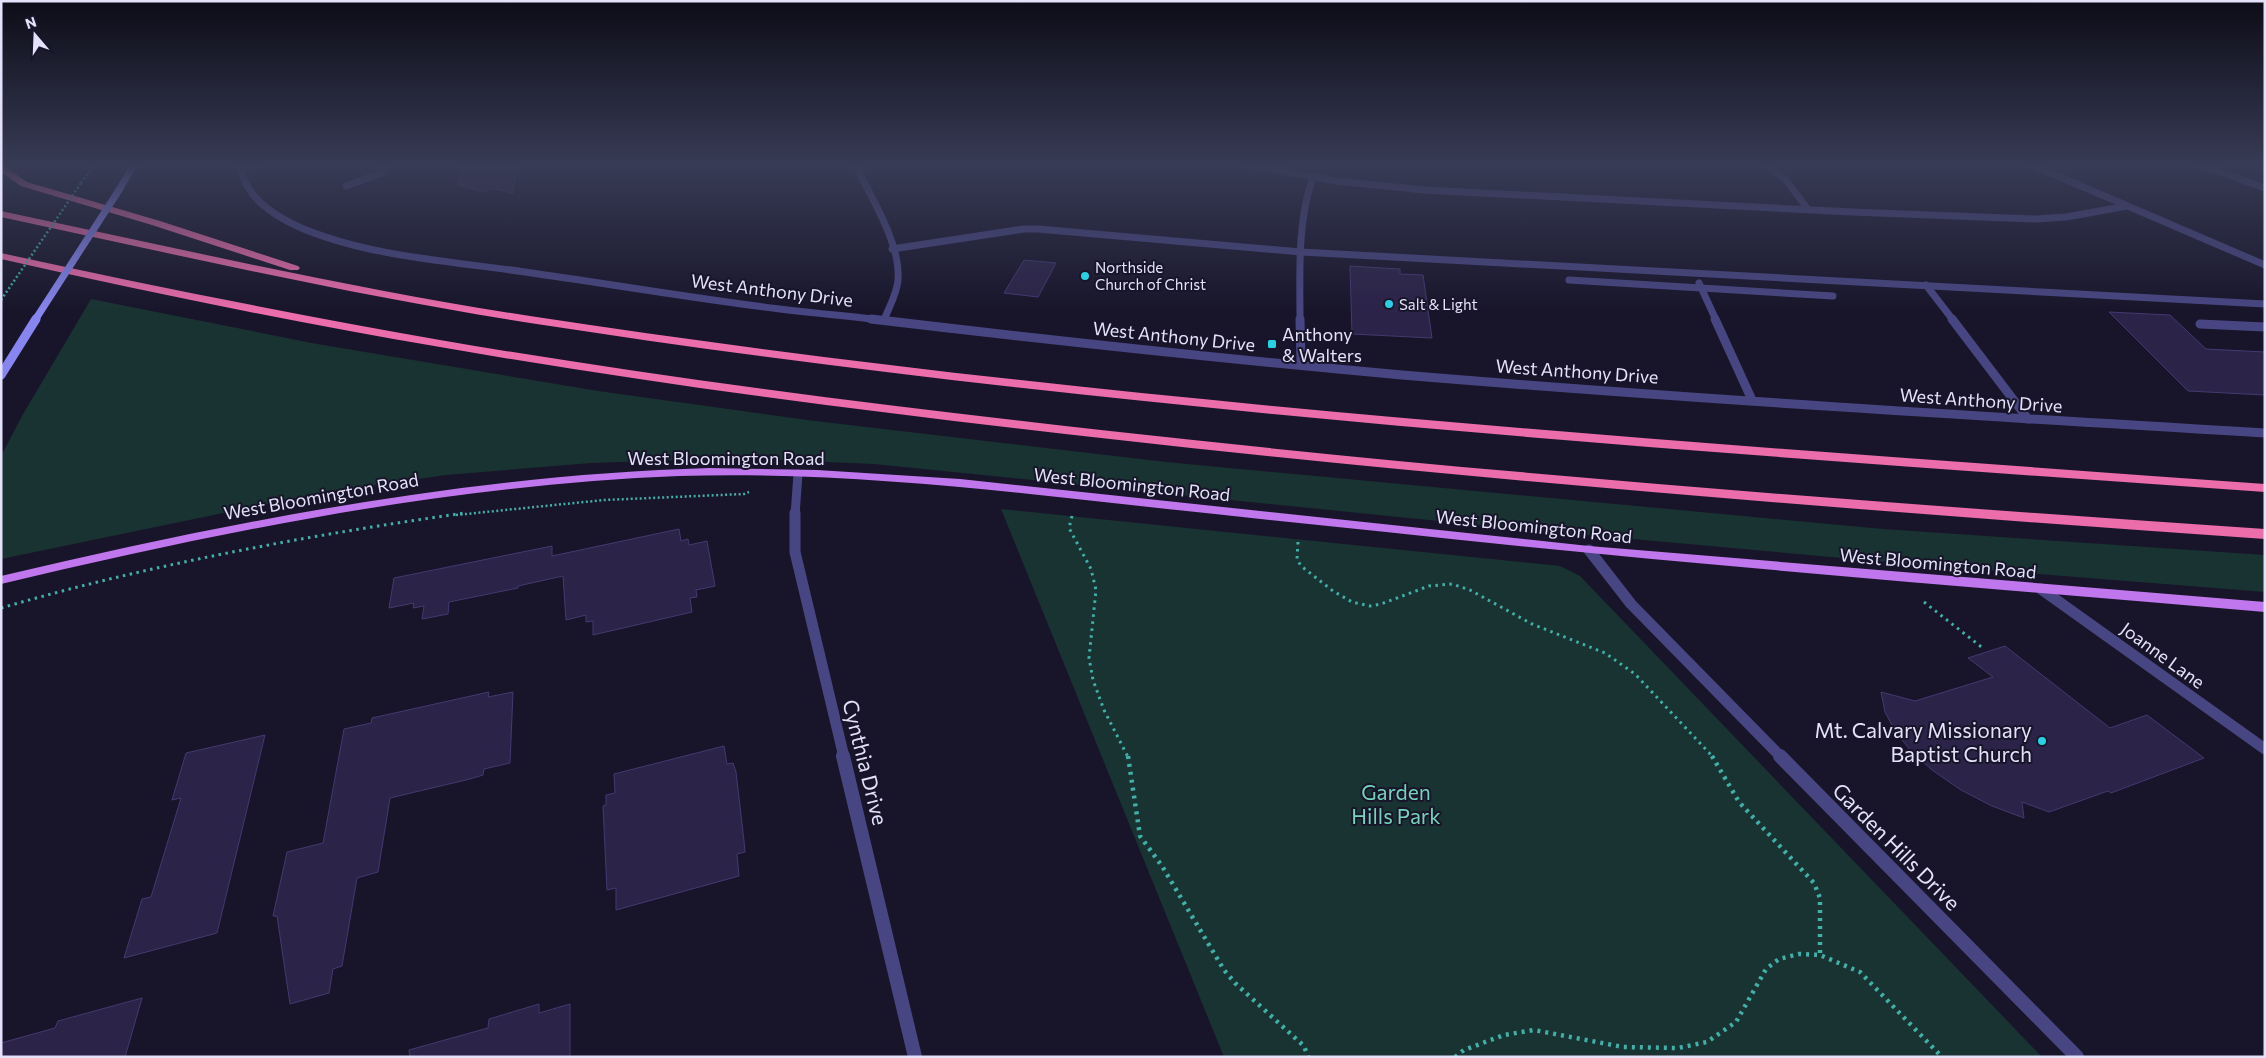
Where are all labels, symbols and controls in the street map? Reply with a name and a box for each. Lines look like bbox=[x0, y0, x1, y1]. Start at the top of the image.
north arrow bbox=[10, 10, 60, 60]
text: N bbox=[23, 12, 38, 32]
place label: Northside Church of Christ bbox=[1095, 258, 1206, 293]
street label: West Anthony Drive bbox=[690, 269, 854, 311]
marker: Northside Church of Christ bbox=[1079, 270, 1091, 282]
place label: Salt & Light bbox=[1399, 295, 1478, 313]
marker: Salt & Light bbox=[1383, 298, 1395, 310]
street label: West Anthony Drive bbox=[1092, 317, 1256, 355]
place label: Anthony & Walters bbox=[1282, 323, 1362, 366]
marker: Anthony & Walters bbox=[1266, 338, 1278, 350]
street label: West Anthony Drive bbox=[1495, 354, 1659, 388]
street label: West Anthony Drive bbox=[1899, 383, 2063, 417]
street label: West Bloomington Road bbox=[627, 447, 825, 469]
street label: West Bloomington Road bbox=[1033, 463, 1231, 505]
street label: West Bloomington Road bbox=[222, 468, 420, 524]
street label: West Bloomington Road bbox=[1435, 505, 1633, 547]
street label: West Bloomington Road bbox=[1839, 543, 2037, 583]
street label: Joanne Lane bbox=[2117, 617, 2209, 693]
street label: Cynthia Drive bbox=[838, 697, 894, 827]
place label: Mt. Calvary Missionary Baptist Church bbox=[1815, 717, 2032, 766]
marker: Mt. Calvary Missionary Baptist Church bbox=[2036, 735, 2048, 747]
street label: Garden Hills Drive bbox=[1828, 777, 1966, 915]
park label: Garden Hills Park bbox=[1351, 779, 1441, 828]

